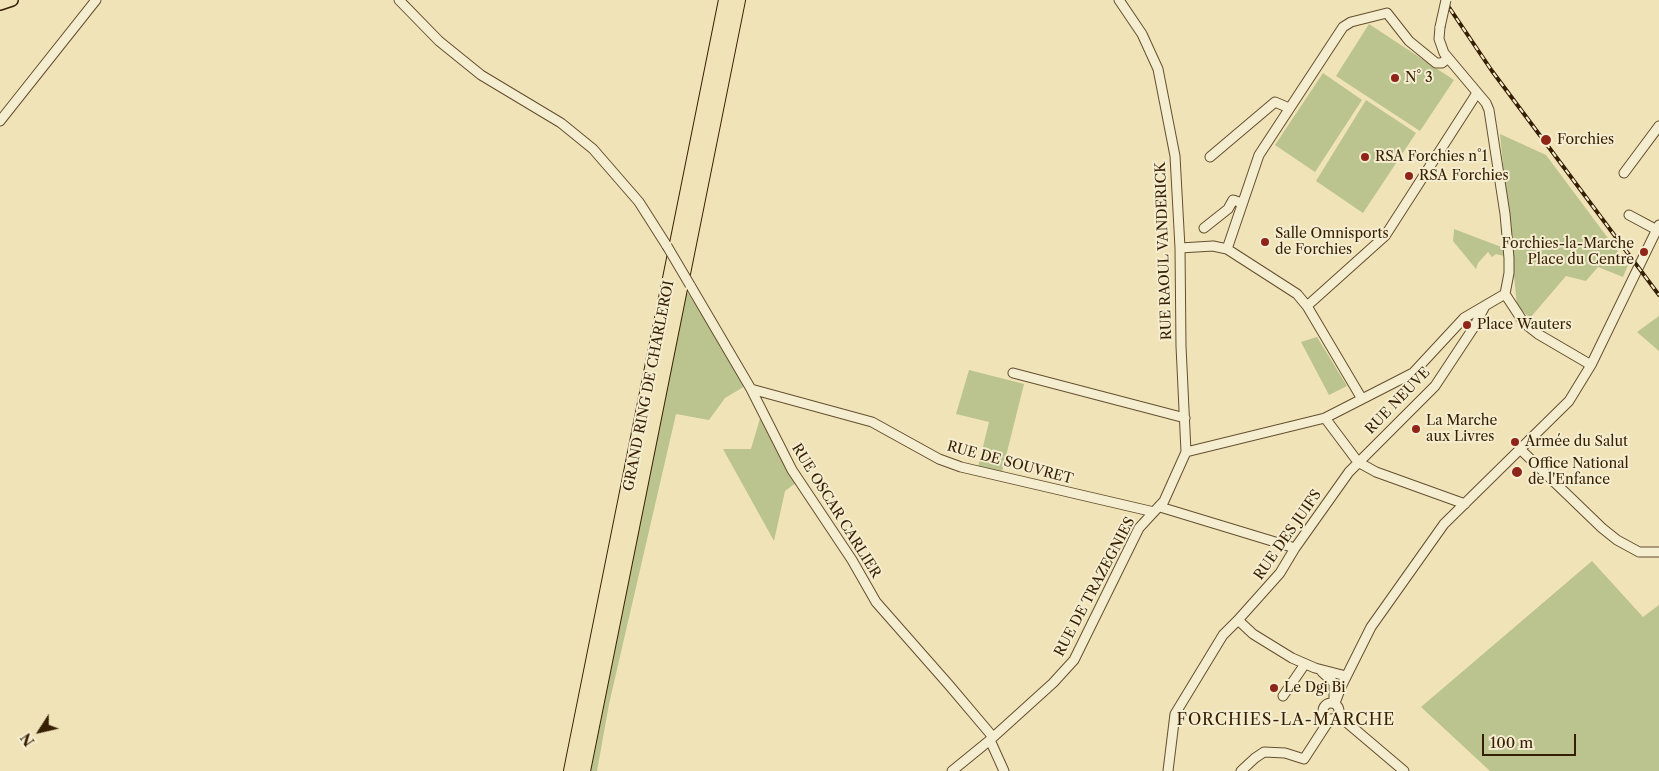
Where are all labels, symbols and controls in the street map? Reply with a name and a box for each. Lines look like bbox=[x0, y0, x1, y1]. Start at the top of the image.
place label: N° 3 bbox=[1405, 70, 1433, 86]
marker: N° 3 bbox=[1389, 72, 1401, 84]
place label: Forchies bbox=[1557, 132, 1614, 148]
marker: Forchies bbox=[1539, 133, 1553, 147]
place label: RSA Forchies n°1 bbox=[1375, 149, 1488, 165]
marker: RSA Forchies n°1 bbox=[1359, 151, 1371, 163]
street label: RUE RAOUL VANDERICK bbox=[1152, 162, 1176, 340]
place label: RSA Forchies bbox=[1419, 168, 1509, 184]
marker: RSA Forchies bbox=[1403, 170, 1415, 182]
place label: Salle Omnisports de Forchies bbox=[1275, 226, 1389, 258]
marker: Salle Omnisports de Forchies bbox=[1259, 236, 1271, 248]
place label: Forchies-la-Marche Place du Centre bbox=[1502, 236, 1634, 268]
marker: Forchies-la-Marche Place du Centre bbox=[1638, 246, 1650, 258]
street label: GRAND RING DE CHARLEROI bbox=[620, 279, 678, 493]
place label: Place Wauters bbox=[1477, 317, 1572, 333]
marker: Place Wauters bbox=[1461, 319, 1473, 331]
street label: RUE NEUVE bbox=[1362, 364, 1434, 438]
place label: La Marche aux Livres bbox=[1426, 413, 1497, 446]
marker: La Marche aux Livres bbox=[1410, 423, 1422, 435]
place label: Armée du Salut bbox=[1525, 434, 1628, 450]
marker: Armée du Salut bbox=[1509, 436, 1521, 448]
street label: RUE DE SOUVRET bbox=[945, 438, 1075, 488]
street label: RUE OSCAR CARLIER bbox=[788, 441, 884, 581]
place label: Office National de l'Enfance bbox=[1528, 456, 1629, 488]
marker: Office National de l'Enfance bbox=[1510, 465, 1524, 479]
street label: RUE DES JUIFS bbox=[1251, 487, 1325, 583]
street label: RUE DE TRAZEGNIES bbox=[1051, 515, 1139, 659]
place label: Le Dgi Bi bbox=[1284, 680, 1345, 696]
marker: Le Dgi Bi bbox=[1268, 682, 1280, 694]
north arrow bbox=[15, 706, 65, 756]
district label: FORCHIES-LA-MARCHE bbox=[1174, 710, 1398, 730]
scale bar bbox=[1484, 724, 1578, 756]
text: N bbox=[17, 729, 39, 750]
text: 100 m bbox=[1490, 733, 1533, 752]

